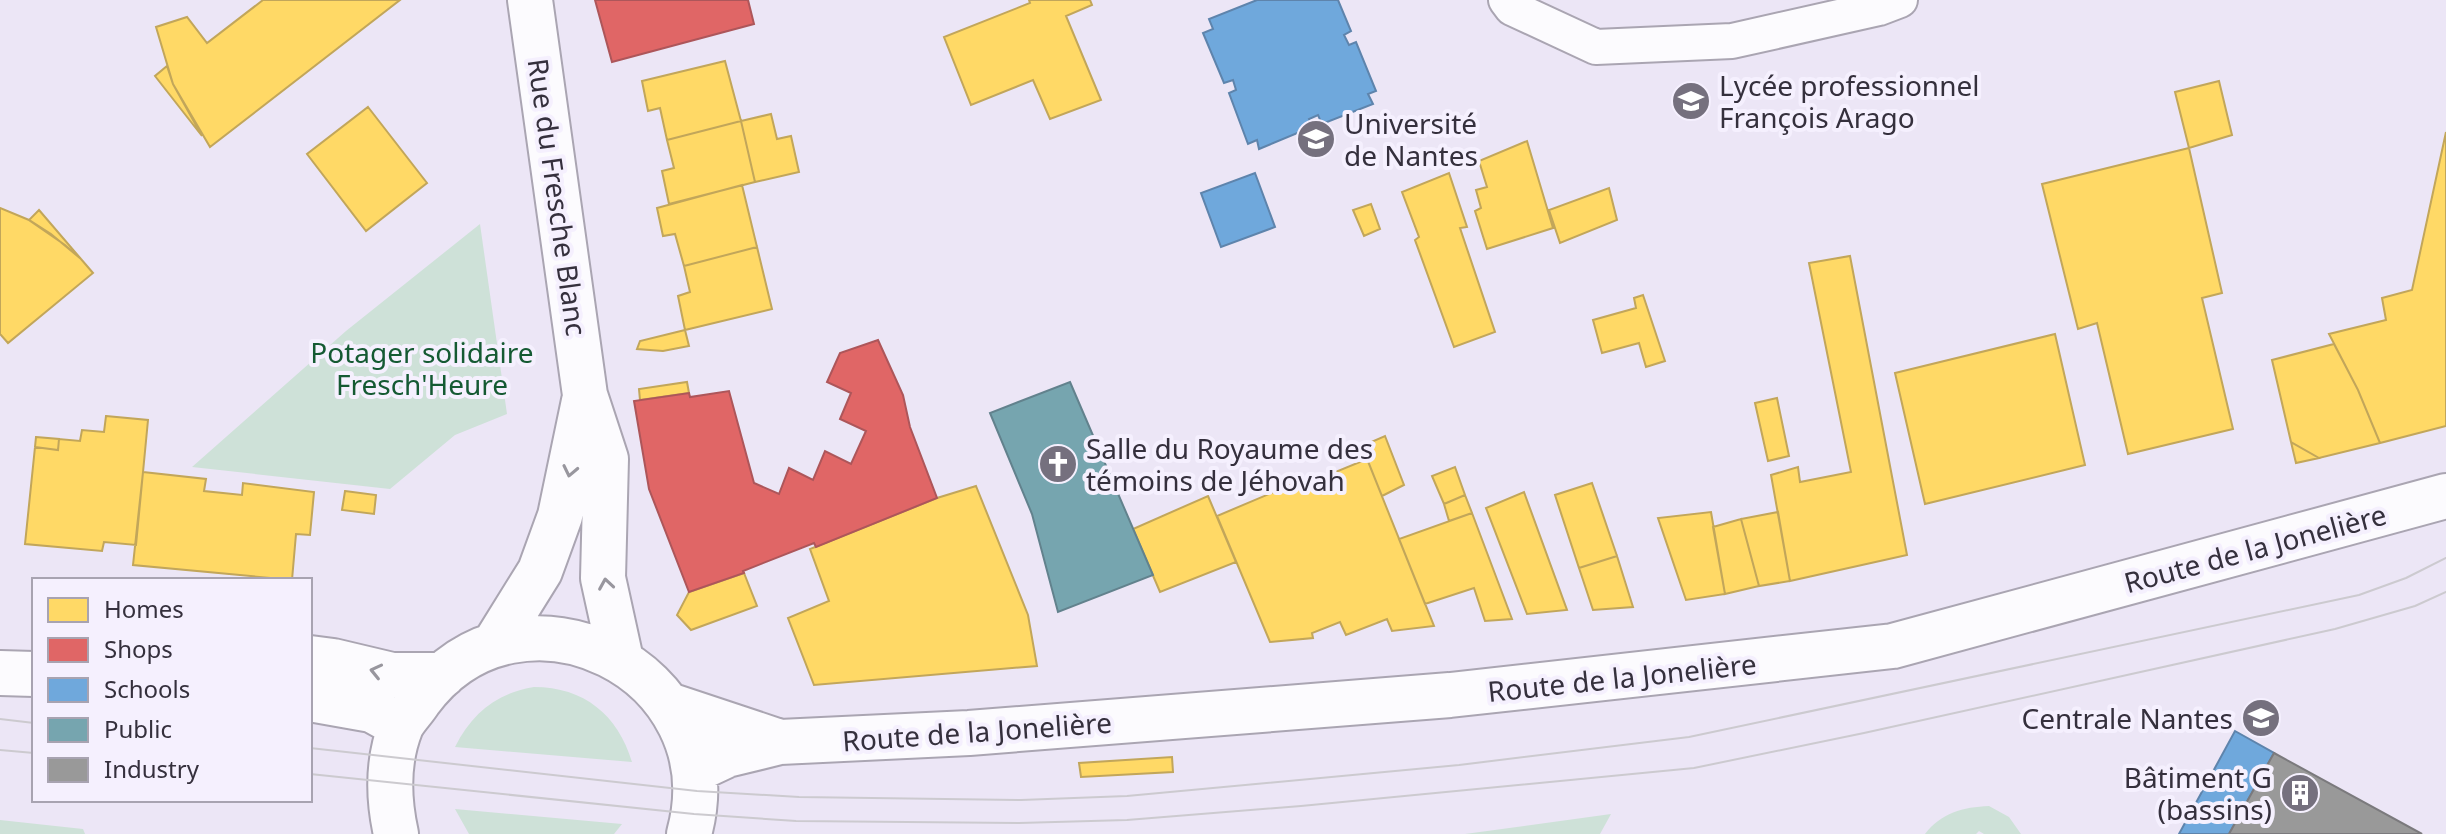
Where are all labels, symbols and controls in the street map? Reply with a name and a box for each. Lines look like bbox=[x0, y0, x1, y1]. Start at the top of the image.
street label: Rue du Fresche Blanc bbox=[520, 56, 596, 338]
place label: Lycée professionnel François Arago bbox=[1719, 66, 1979, 136]
school or university icon: Lycée professionnel François Arago bbox=[1670, 80, 1712, 122]
place label: Université de Nantes bbox=[1344, 104, 1478, 174]
school or university icon: Université de Nantes bbox=[1295, 118, 1337, 160]
park label: Potager solidaire Fresch'Heure bbox=[310, 333, 534, 403]
place label: Salle du Royaume des témoins de Jéhovah bbox=[1086, 429, 1373, 499]
church icon: Salle du Royaume des témoins de Jéhovah bbox=[1037, 443, 1079, 485]
one-way arrow bbox=[562, 464, 579, 478]
street label: Route de la Jonelière bbox=[2120, 495, 2390, 601]
one-way arrow bbox=[598, 577, 615, 591]
legend bbox=[32, 578, 312, 802]
text: Homes bbox=[104, 592, 184, 625]
text: Shops bbox=[104, 632, 173, 665]
street label: Route de la Jonelière bbox=[1486, 644, 1758, 710]
one-way arrow bbox=[370, 663, 384, 680]
text: Schools bbox=[104, 672, 190, 705]
school or university icon: Centrale Nantes bbox=[2240, 697, 2282, 739]
place label: Centrale Nantes bbox=[2021, 699, 2233, 737]
street label: Route de la Jonelière bbox=[841, 703, 1113, 759]
text: Public bbox=[104, 712, 172, 745]
text: Industry bbox=[104, 752, 200, 785]
place label: Bâtiment G (bassins) bbox=[2124, 758, 2272, 828]
building icon: Bâtiment G (bassins) bbox=[2279, 772, 2321, 814]

